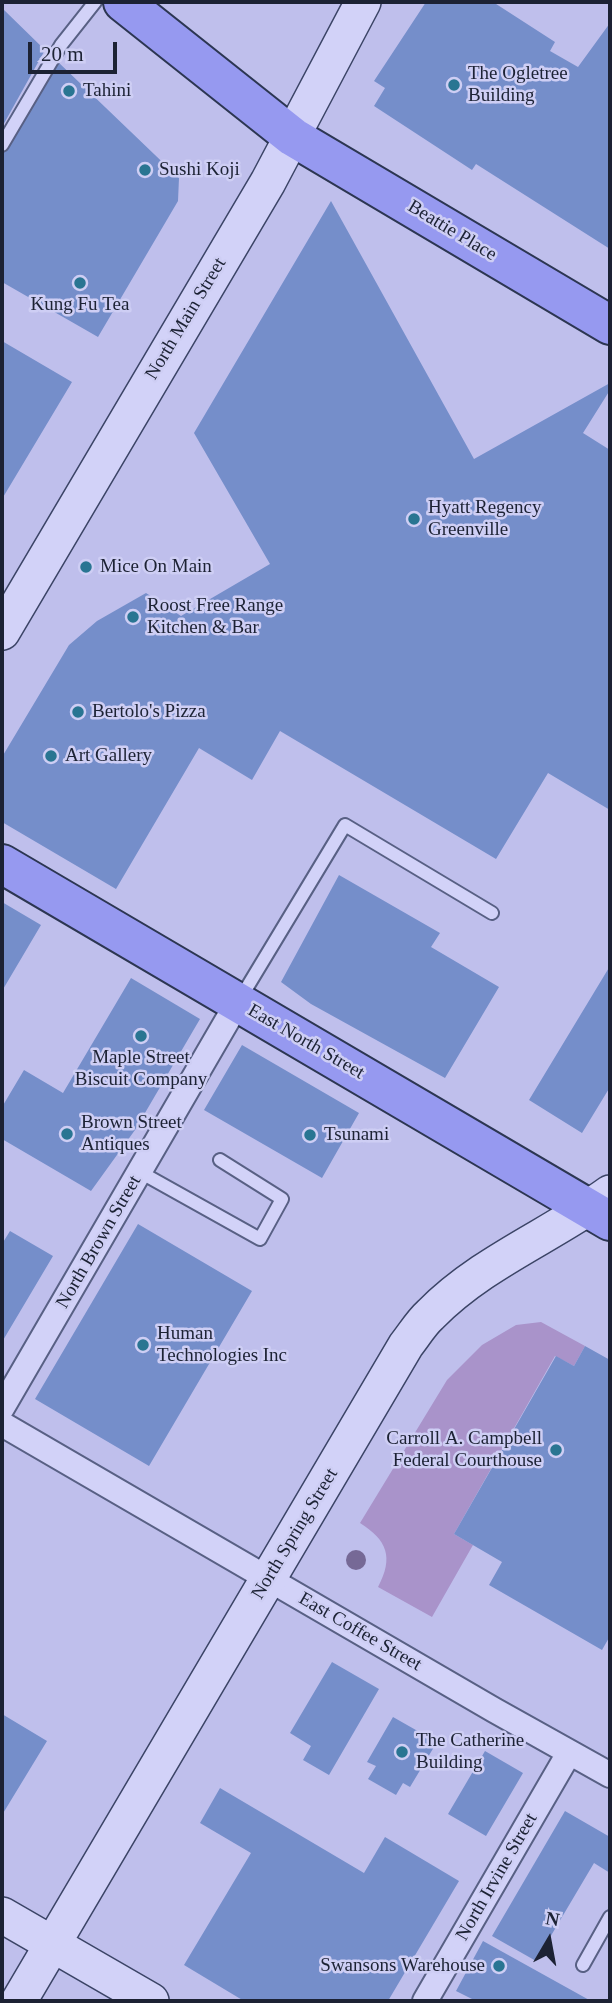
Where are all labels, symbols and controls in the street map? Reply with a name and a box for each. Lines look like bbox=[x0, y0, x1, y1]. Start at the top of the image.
scale bar bbox=[32, 28, 121, 72]
text: 20 m bbox=[41, 42, 84, 66]
place label: The Ogletree Building bbox=[468, 63, 568, 107]
marker: The Ogletree Building bbox=[446, 77, 462, 93]
place label: Tahini bbox=[83, 80, 131, 102]
marker: Tahini bbox=[61, 83, 77, 99]
place label: Sushi Koji bbox=[159, 159, 240, 181]
marker: Sushi Koji bbox=[137, 162, 153, 178]
street label: Beattie Place bbox=[403, 196, 501, 266]
street label: North Main Street bbox=[141, 254, 231, 384]
marker: Kung Fu Tea bbox=[72, 275, 88, 291]
place label: Kung Fu Tea bbox=[31, 294, 129, 316]
place label: Hyatt Regency Greenville bbox=[428, 497, 541, 541]
marker: Hyatt Regency Greenville bbox=[406, 511, 422, 527]
place label: Mice On Main bbox=[100, 556, 212, 578]
marker: Mice On Main bbox=[78, 559, 94, 575]
place label: Roost Free Range Kitchen & Bar bbox=[147, 595, 283, 639]
marker: Roost Free Range Kitchen & Bar bbox=[125, 609, 141, 625]
place label: Bertolo's Pizza bbox=[92, 701, 206, 723]
marker: Bertolo's Pizza bbox=[70, 704, 86, 720]
place label: Art Gallery bbox=[65, 745, 152, 767]
marker: Art Gallery bbox=[43, 748, 59, 764]
street label: East North Street bbox=[244, 999, 368, 1085]
marker: Maple Street Biscuit Company bbox=[133, 1028, 149, 1044]
place label: Maple Street Biscuit Company bbox=[75, 1047, 207, 1091]
place label: Brown Street Antiques bbox=[81, 1112, 182, 1156]
place label: Tsunami bbox=[324, 1124, 389, 1146]
marker: Brown Street Antiques bbox=[59, 1126, 75, 1142]
marker: Tsunami bbox=[302, 1127, 318, 1143]
street label: North Brown Street bbox=[52, 1171, 146, 1313]
place label: Human Technologies Inc bbox=[157, 1323, 287, 1367]
marker: Human Technologies Inc bbox=[135, 1337, 151, 1353]
place label: Carroll A. Campbell Federal Courthouse bbox=[386, 1428, 542, 1472]
marker: Carroll A. Campbell Federal Courthouse bbox=[548, 1442, 564, 1458]
street label: North Spring Street bbox=[247, 1464, 343, 1604]
street label: East Coffee Street bbox=[295, 1588, 425, 1676]
place label: The Catherine Building bbox=[416, 1730, 524, 1774]
marker: The Catherine Building bbox=[394, 1744, 410, 1760]
street label: North Irvine Street bbox=[451, 1809, 543, 1945]
north arrow bbox=[514, 1905, 584, 1975]
text: N bbox=[544, 1907, 561, 1930]
place label: Swansons Warehouse bbox=[320, 1955, 485, 1977]
marker: Swansons Warehouse bbox=[491, 1958, 507, 1974]

